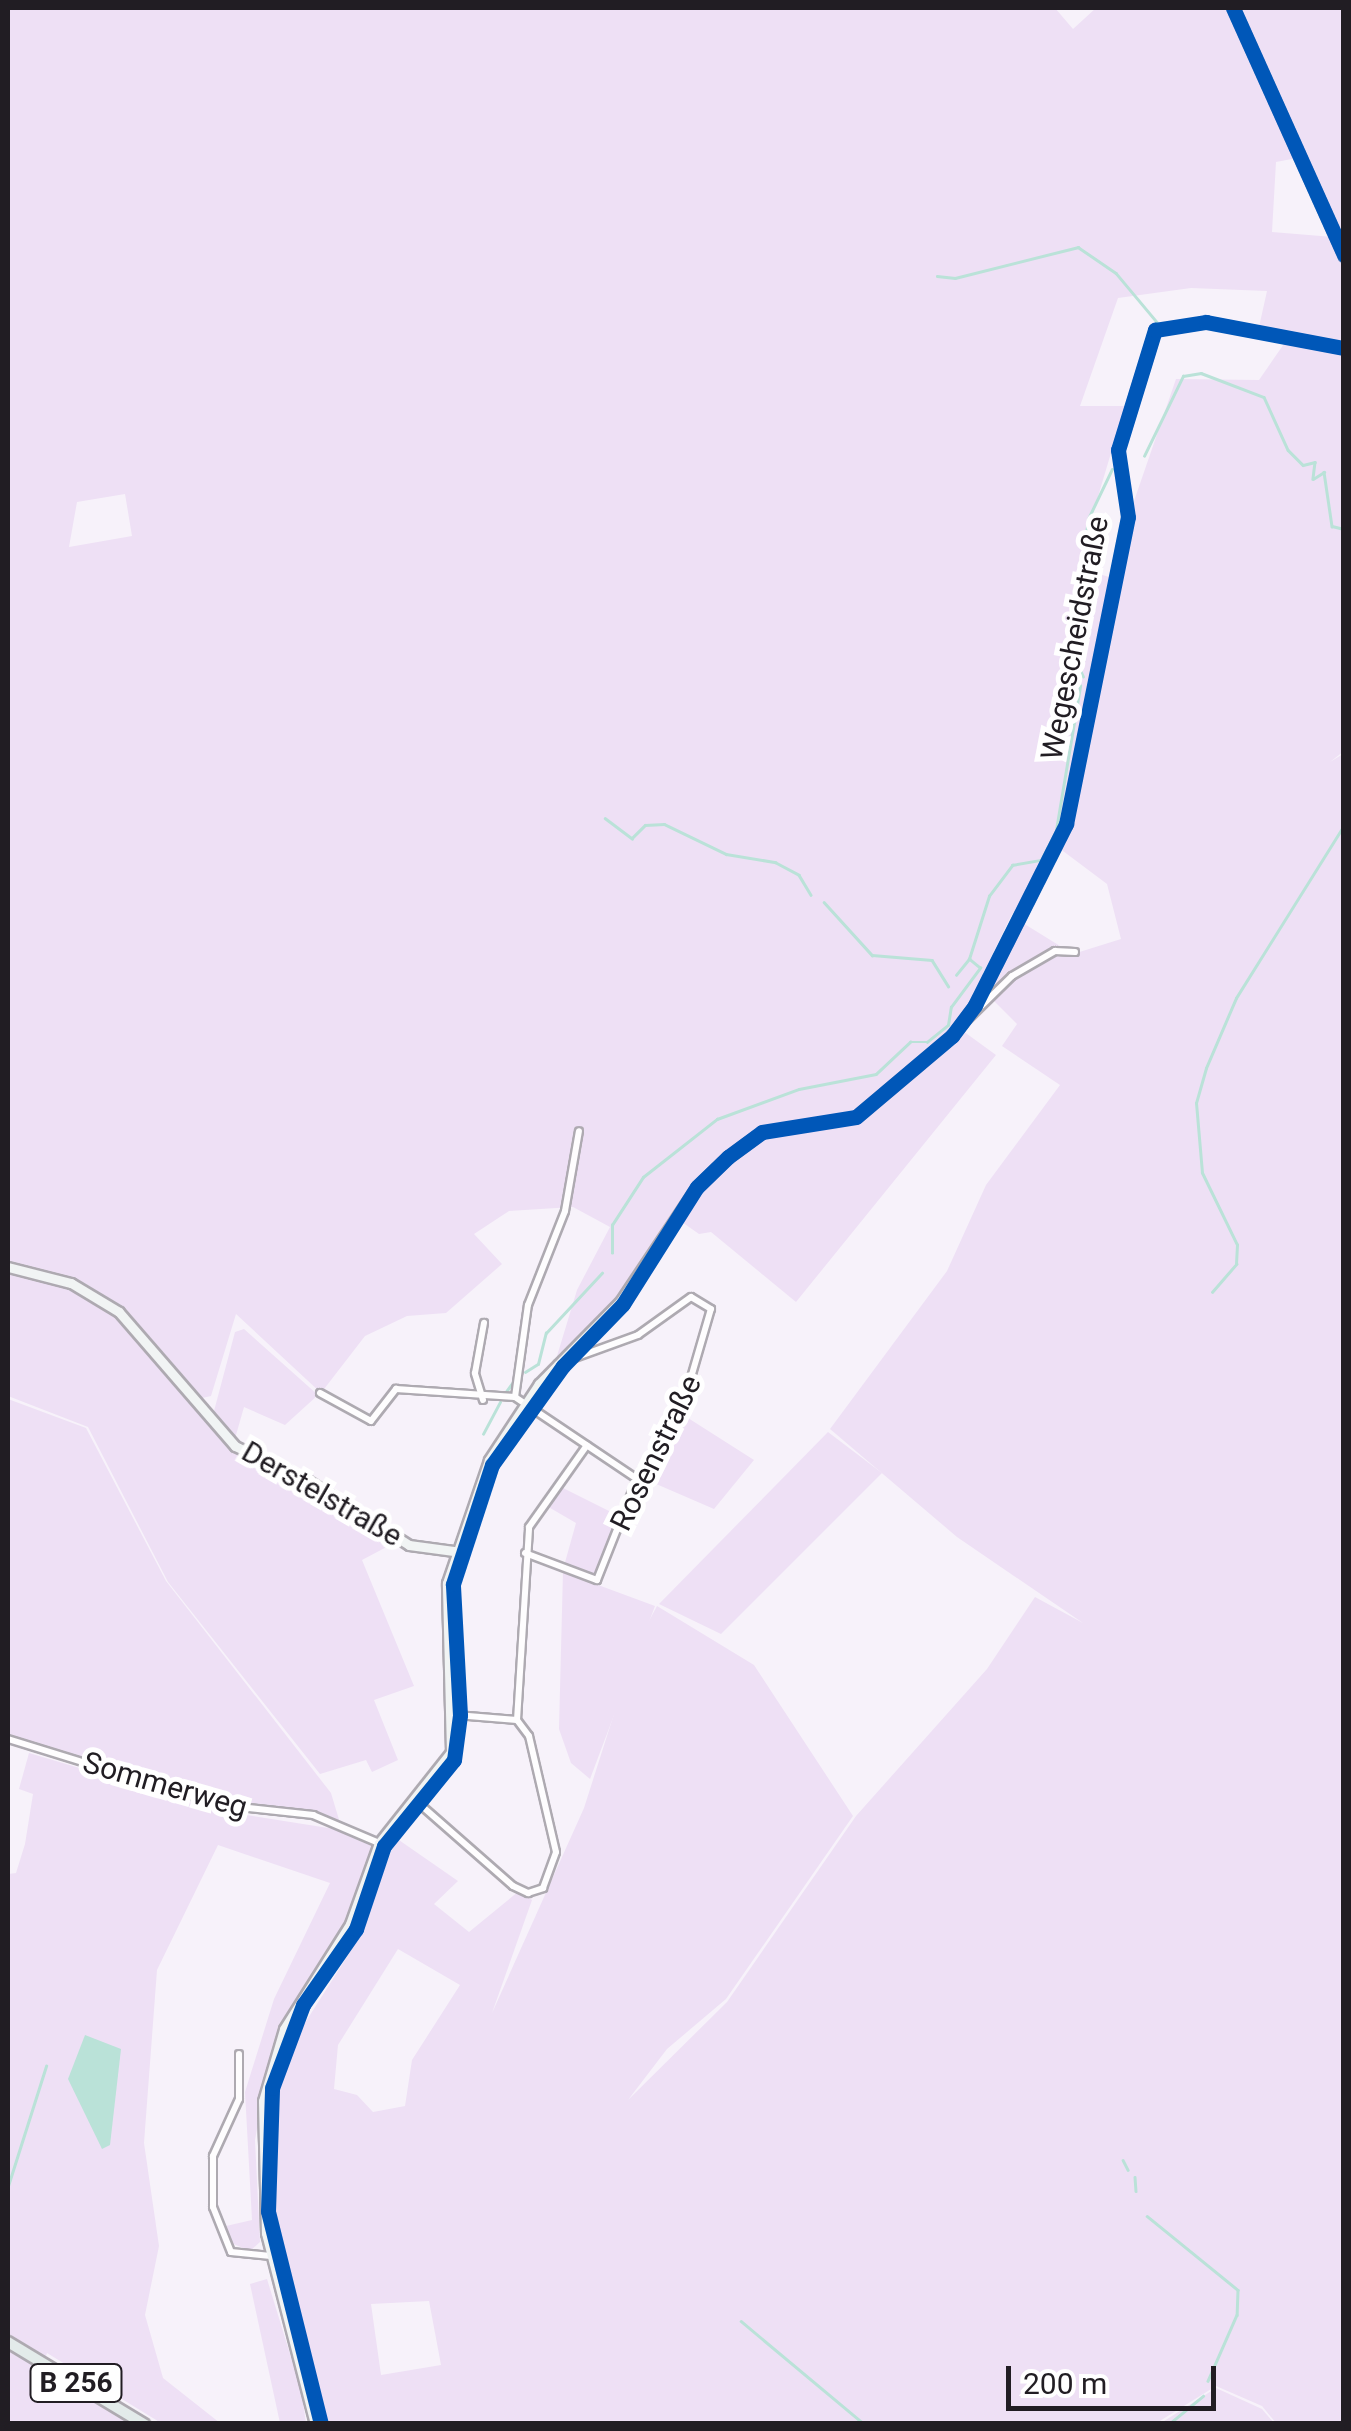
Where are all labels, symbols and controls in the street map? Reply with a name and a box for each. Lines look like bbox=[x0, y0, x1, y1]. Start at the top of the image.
street label: Wegescheidstraße bbox=[1034, 513, 1116, 763]
street label: Rosenstraße bbox=[603, 1369, 709, 1537]
street label: Derstelstraße bbox=[235, 1434, 409, 1554]
street label: Sommerweg bbox=[79, 1744, 251, 1826]
scale bar bbox=[1011, 2346, 1221, 2408]
road number: B 256 bbox=[28, 2360, 124, 2406]
text: 200 m bbox=[1023, 2366, 1107, 2401]

